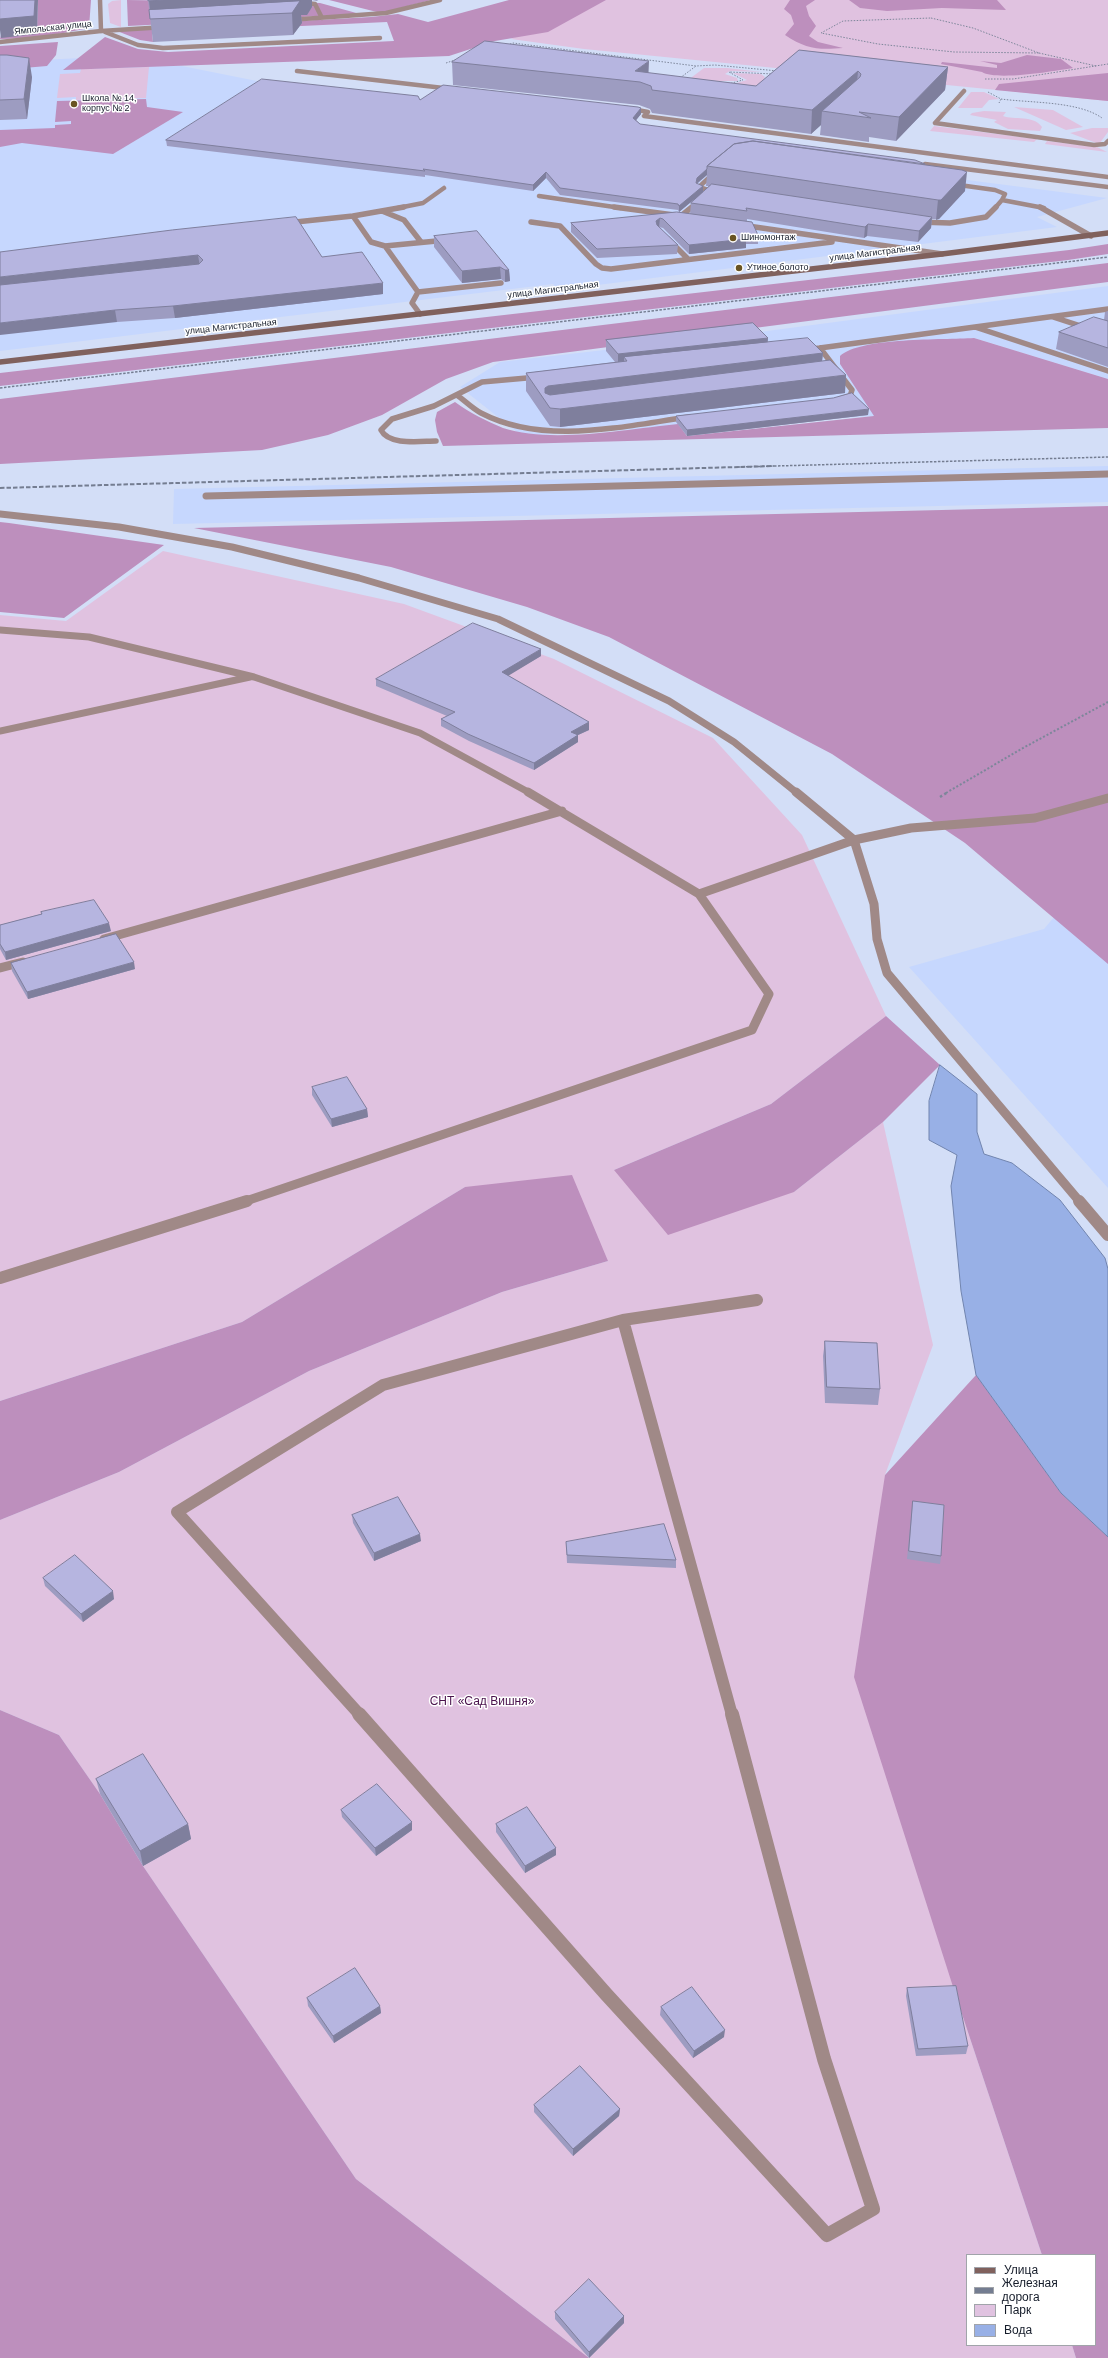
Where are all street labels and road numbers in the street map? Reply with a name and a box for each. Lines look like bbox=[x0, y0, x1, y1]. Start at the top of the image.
street label: Ямпольская улица bbox=[14, 19, 92, 37]
street label: улица Магистральная bbox=[829, 242, 921, 264]
street label: улица Магистральная bbox=[507, 279, 599, 301]
street label: улица Магистральная bbox=[185, 317, 277, 337]

